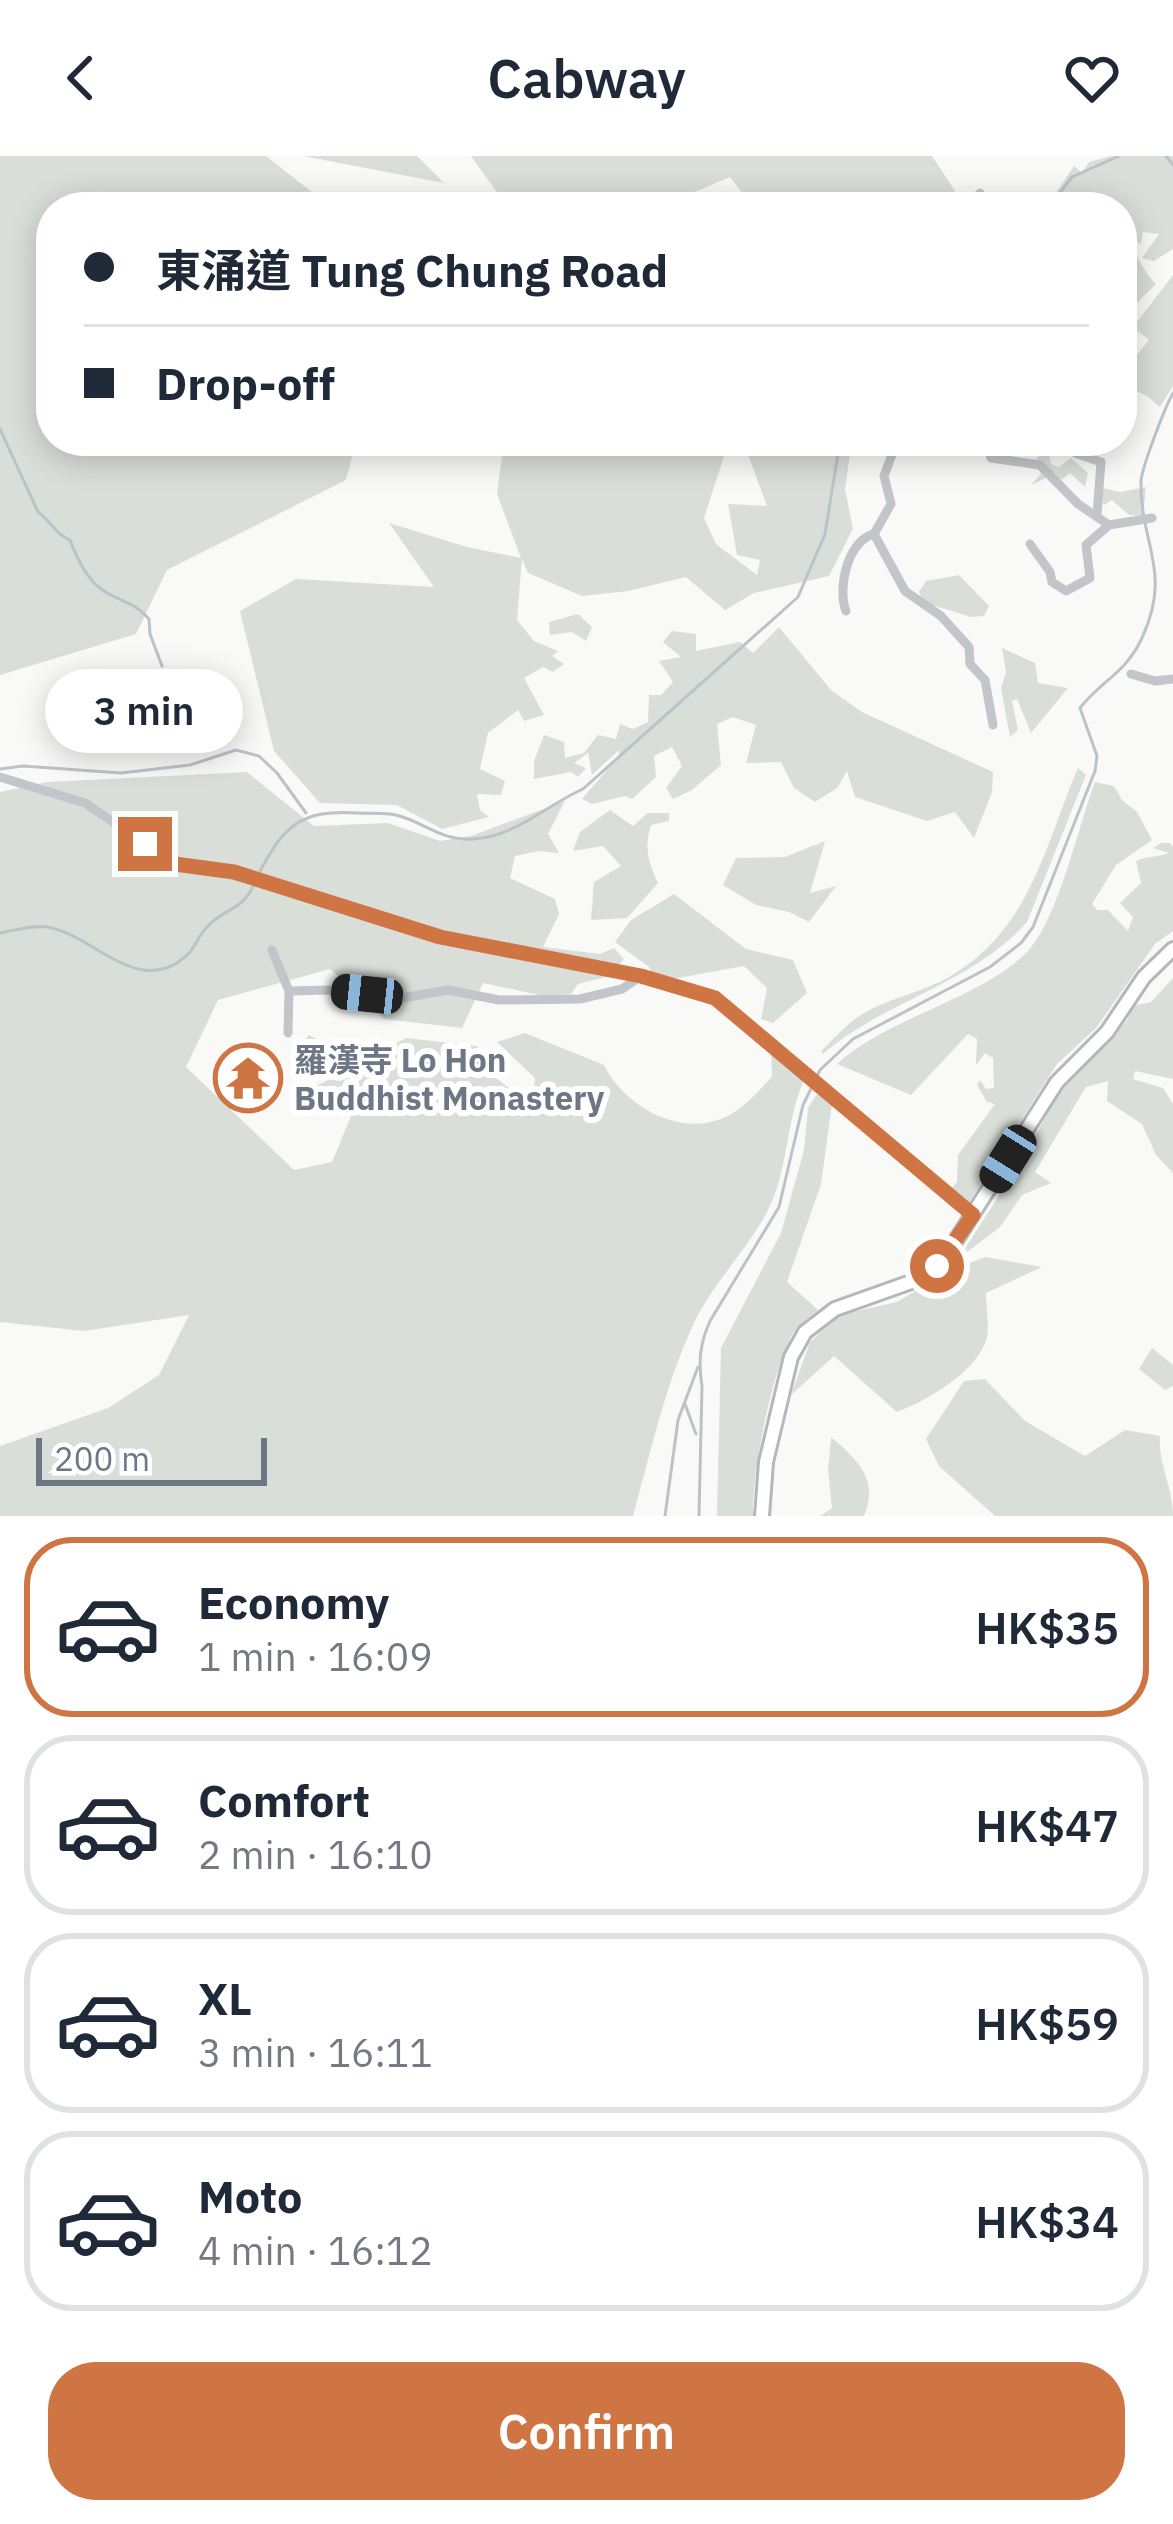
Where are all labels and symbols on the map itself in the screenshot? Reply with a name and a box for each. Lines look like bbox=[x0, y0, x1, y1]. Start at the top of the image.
callout: 3 min bbox=[46, 670, 244, 754]
route end bbox=[118, 817, 172, 871]
car bbox=[329, 972, 405, 1016]
place label: 羅漢寺 Lo Hon Buddhist Monastery bbox=[294, 1038, 605, 1119]
temple icon: 羅漢寺 Lo Hon Buddhist Monastery bbox=[213, 1043, 283, 1113]
car bbox=[974, 1119, 1042, 1199]
route start bbox=[910, 1239, 964, 1293]
scale bar bbox=[36, 1432, 267, 1485]

